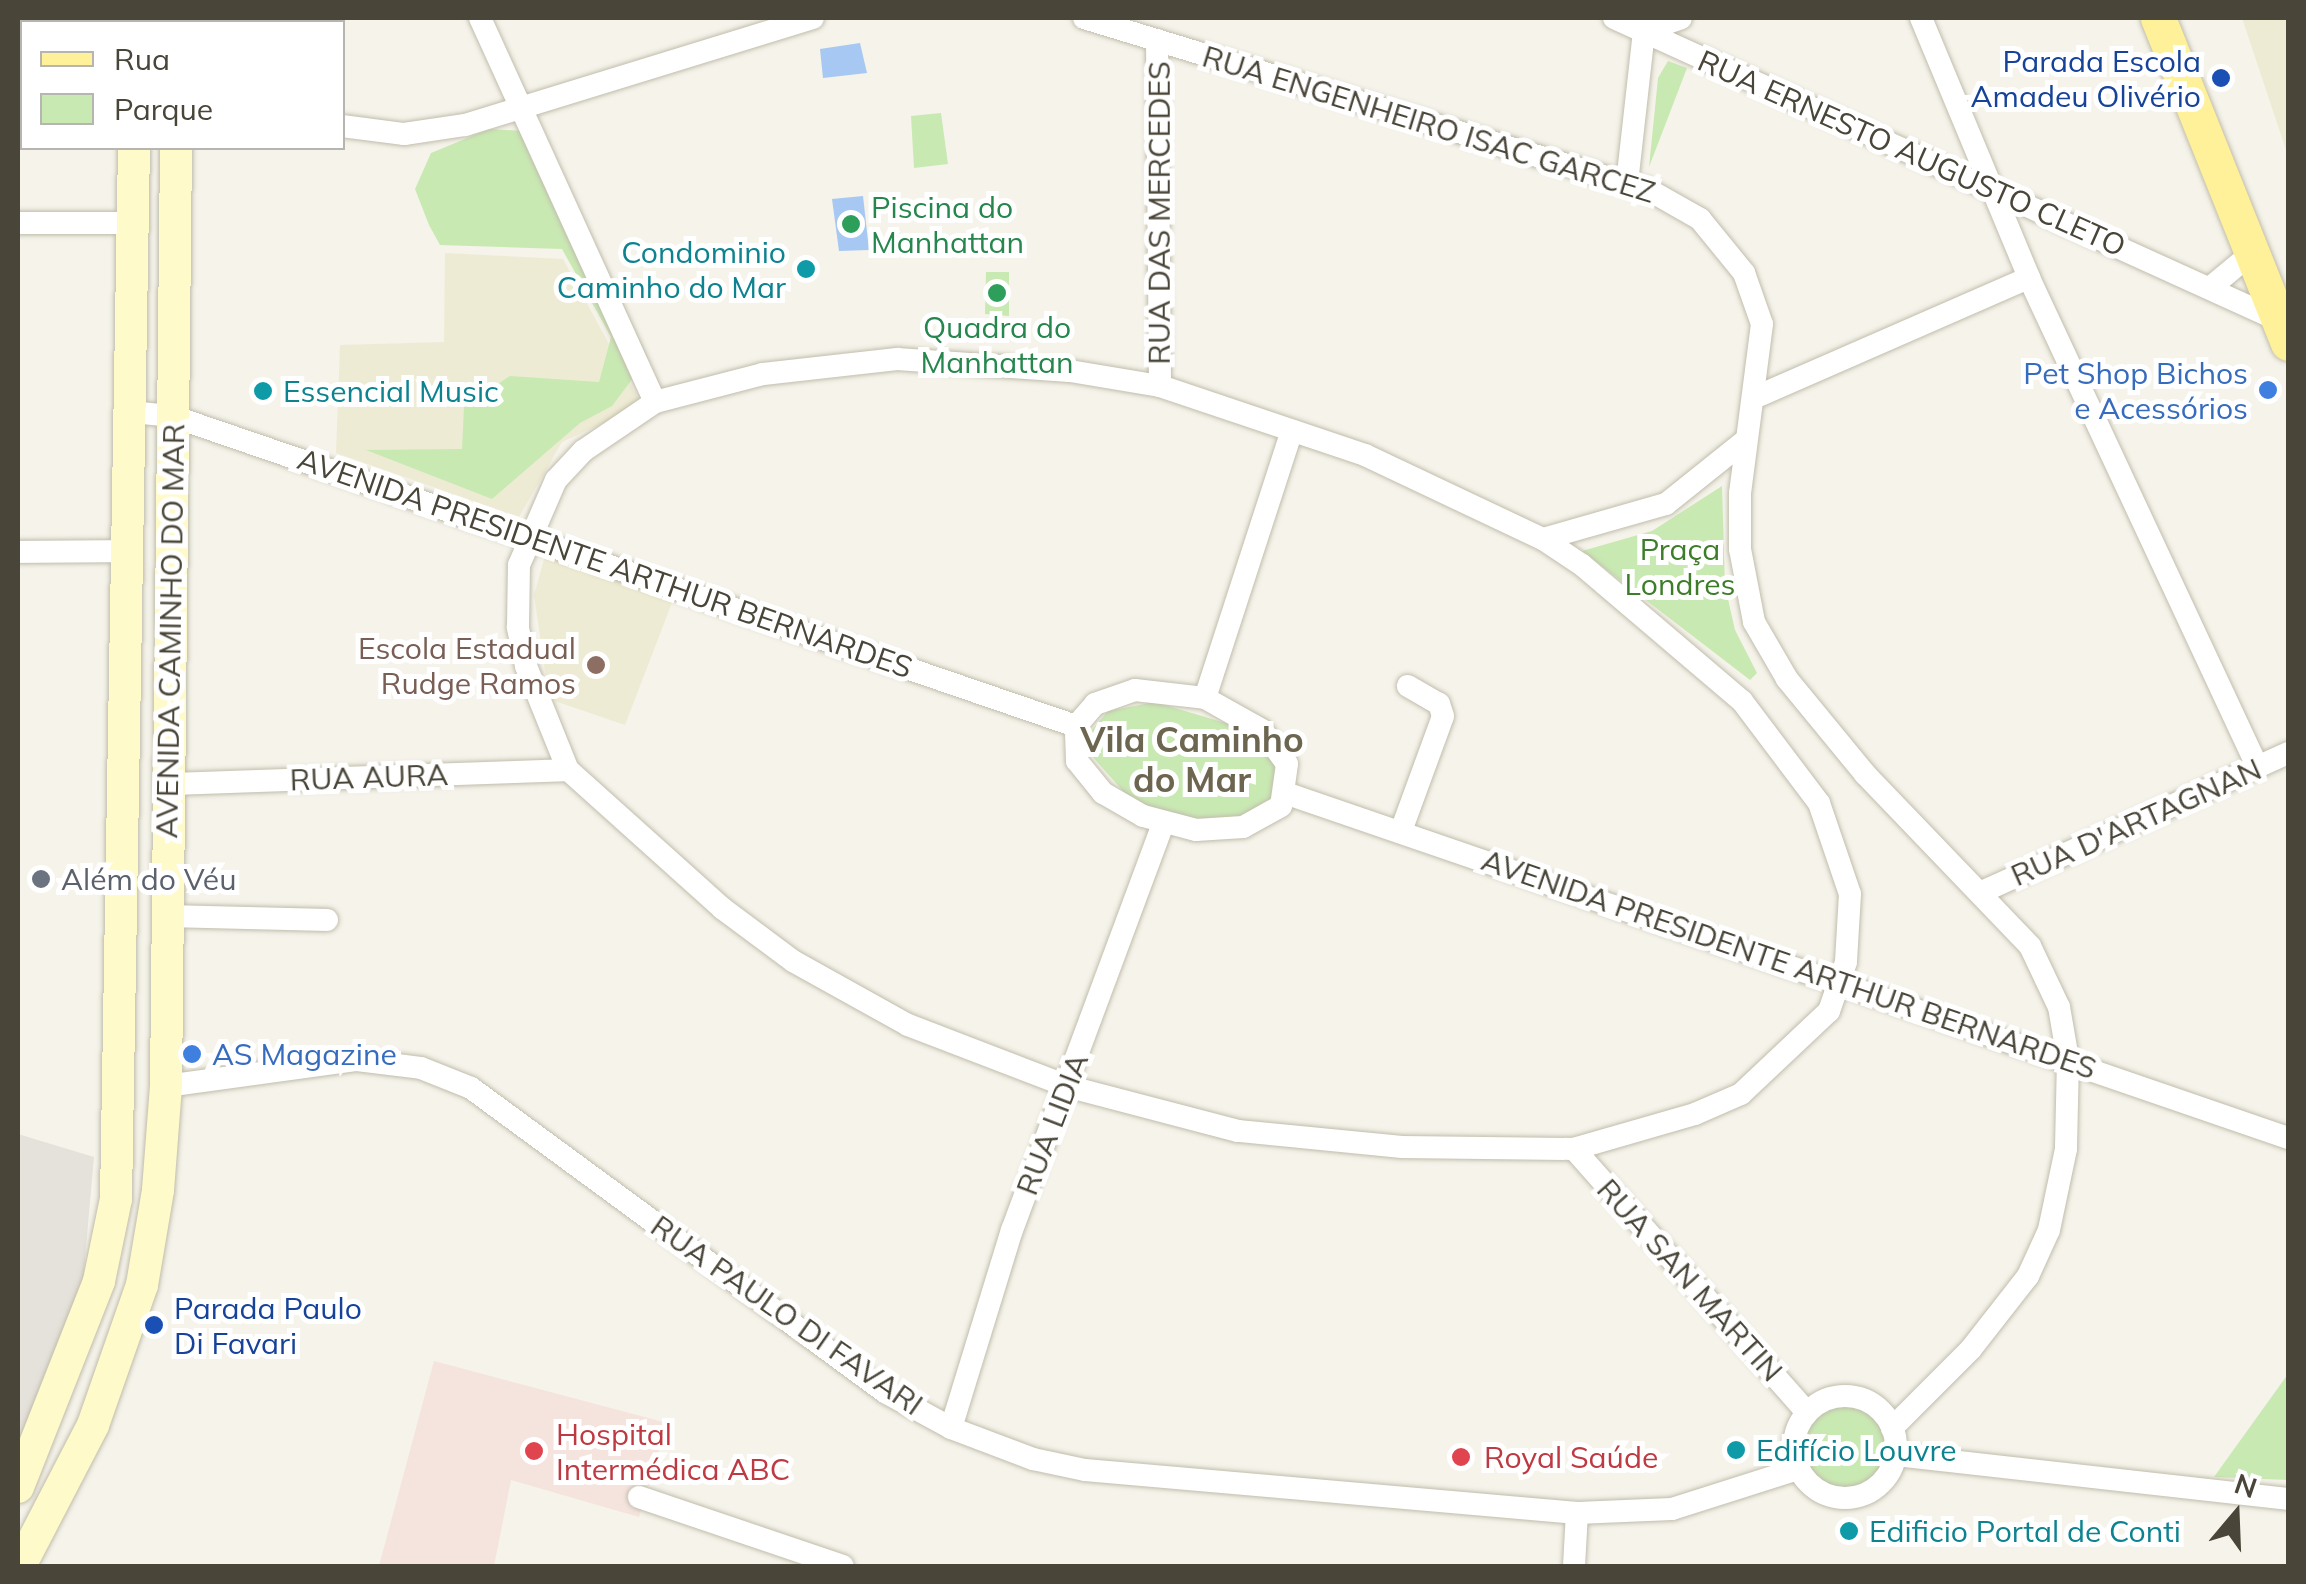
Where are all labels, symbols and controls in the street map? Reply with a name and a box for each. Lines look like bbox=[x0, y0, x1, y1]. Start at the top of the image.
legend bbox=[20, 20, 345, 150]
street label: RUA ENGENHEIRO ISAC GARCEZ bbox=[1198, 38, 1660, 210]
text: Rua bbox=[114, 40, 170, 78]
street label: RUA ERNESTO AUGUSTO CLETO bbox=[1693, 42, 2131, 264]
place label: Parada Escola Amadeu Olivério bbox=[1971, 43, 2201, 114]
street label: RUA DAS MERCEDES bbox=[1141, 61, 1177, 365]
marker: Parada Escola Amadeu Olivério bbox=[2210, 67, 2232, 89]
text: Parque bbox=[114, 90, 213, 128]
place label: Piscina do Manhattan bbox=[871, 189, 1024, 260]
marker: Piscina do Manhattan bbox=[840, 213, 862, 235]
place label: Condominio Caminho do Mar bbox=[557, 234, 786, 304]
marker: Condominio Caminho do Mar bbox=[795, 258, 817, 280]
marker: Quadra do Manhattan bbox=[986, 282, 1008, 304]
place label: Quadra do Manhattan bbox=[920, 309, 1074, 380]
place label: Pet Shop Bichos e Acessórios bbox=[2023, 355, 2248, 426]
place label: Essencial Music bbox=[283, 373, 499, 409]
marker: Pet Shop Bichos e Acessórios bbox=[2257, 379, 2279, 401]
marker: Essencial Music bbox=[252, 380, 274, 402]
street label: AVENIDA CAMINHO DO MAR bbox=[148, 423, 192, 839]
street label: AVENIDA PRESIDENTE ARTHUR BERNARDES bbox=[293, 441, 917, 685]
park label: Praça Londres bbox=[1625, 531, 1735, 602]
place label: Escola Estadual Rudge Ramos bbox=[358, 630, 576, 700]
marker: Escola Estadual Rudge Ramos bbox=[585, 654, 607, 676]
district label: Vila Caminho do Mar bbox=[1080, 718, 1304, 800]
street label: RUA D'ARTAGNAN bbox=[2005, 751, 2267, 893]
street label: RUA AURA bbox=[289, 756, 449, 798]
street label: AVENIDA PRESIDENTE ARTHUR BERNARDES bbox=[1477, 842, 2101, 1086]
place label: Além do Véu bbox=[61, 861, 236, 897]
marker: Além do Véu bbox=[30, 868, 52, 890]
place label: AS Magazine bbox=[212, 1036, 397, 1072]
marker: AS Magazine bbox=[181, 1043, 203, 1065]
street label: RUA LIDIA bbox=[1009, 1048, 1095, 1200]
street label: RUA SAN MARTIN bbox=[1590, 1172, 1790, 1388]
street label: RUA PAULO DI FAVARI bbox=[644, 1208, 930, 1422]
place label: Parada Paulo Di Favari bbox=[174, 1290, 362, 1360]
marker: Parada Paulo Di Favari bbox=[143, 1314, 165, 1336]
place label: Hospital Intermédica ABC bbox=[556, 1416, 790, 1486]
place label: Edifício Louvre bbox=[1756, 1432, 1956, 1468]
marker: Hospital Intermédica ABC bbox=[521, 1438, 547, 1464]
place label: Royal Saúde bbox=[1484, 1439, 1658, 1475]
marker: Edifício Louvre bbox=[1725, 1439, 1747, 1461]
marker: Royal Saúde bbox=[1448, 1444, 1474, 1470]
north arrow bbox=[2186, 1464, 2286, 1564]
text: N bbox=[2230, 1465, 2262, 1505]
place label: Edificio Portal de Conti bbox=[1869, 1513, 2181, 1549]
marker: Edificio Portal de Conti bbox=[1838, 1520, 1860, 1542]

